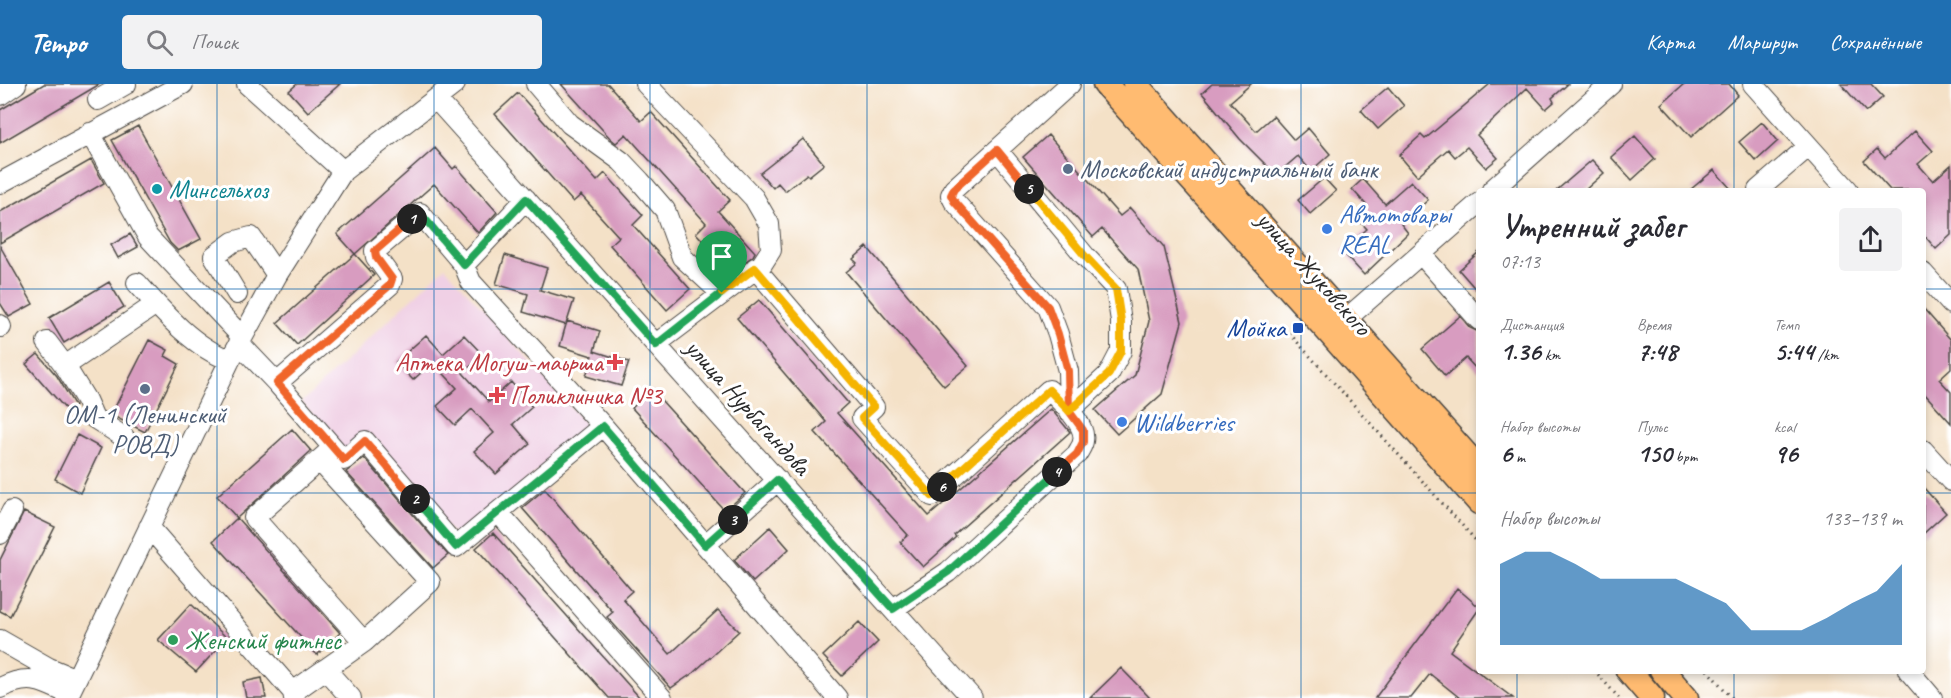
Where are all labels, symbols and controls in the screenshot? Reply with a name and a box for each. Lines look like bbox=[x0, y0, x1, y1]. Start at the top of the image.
search box bbox=[122, 15, 542, 69]
text: Tempo bbox=[30, 25, 86, 60]
icon: search bbox=[143, 26, 176, 59]
text: Поиск bbox=[191, 28, 238, 56]
text: Карта bbox=[1646, 29, 1695, 55]
text: Маршрут bbox=[1728, 29, 1797, 55]
text: Сохранённые bbox=[1830, 29, 1921, 55]
place label: Московский индустриальный банк bbox=[1080, 153, 1379, 186]
marker: Московский индустриальный банк bbox=[1061, 162, 1075, 176]
place label: Минсельхоз bbox=[169, 173, 270, 206]
pin: 5 bbox=[1014, 174, 1044, 204]
text: 5 bbox=[1026, 179, 1032, 199]
marker: Минсельхоз bbox=[150, 182, 164, 196]
place label: Автотовары REAL bbox=[1339, 198, 1453, 261]
street label: улица Жуковского bbox=[1248, 202, 1380, 344]
pin: 1 bbox=[397, 204, 427, 234]
text: Утренний забег bbox=[1500, 205, 1684, 247]
button: share bbox=[1839, 208, 1902, 271]
text: 1 bbox=[408, 209, 416, 229]
marker: Автотовары REAL bbox=[1320, 222, 1334, 236]
pin bbox=[696, 231, 747, 293]
icon: arrive bbox=[705, 240, 738, 273]
text: 07:13 bbox=[1500, 249, 1540, 274]
place label: Мойка bbox=[1227, 312, 1288, 345]
text: Дистанция bbox=[1500, 315, 1564, 335]
text: Время bbox=[1637, 315, 1671, 335]
text: Темп bbox=[1774, 315, 1800, 335]
marker: Мойка bbox=[1291, 321, 1305, 335]
street label: улица Нурбагандова bbox=[677, 330, 819, 483]
text: 1.36 bbox=[1500, 335, 1541, 368]
text: 7:48 bbox=[1637, 335, 1677, 368]
text: 5:44 bbox=[1774, 335, 1814, 368]
text: km bbox=[1541, 345, 1560, 365]
text: /km bbox=[1814, 345, 1839, 365]
place label: Аптека Могуш-маьрша bbox=[395, 346, 605, 379]
marker: Аптека Могуш-маьрша bbox=[608, 355, 622, 369]
place label: Поликлиника №3 bbox=[510, 379, 664, 412]
marker: ОМ-1 (Ленинский РОВД) bbox=[138, 382, 152, 396]
marker: Поликлиника №3 bbox=[488, 386, 506, 404]
place label: ОМ-1 (Ленинский РОВД) bbox=[64, 398, 228, 461]
place label: Wildberries bbox=[1134, 406, 1236, 439]
marker: Wildberries bbox=[1115, 415, 1129, 429]
text: Набор высоты bbox=[1500, 417, 1579, 437]
text: Пульс bbox=[1637, 417, 1668, 437]
text: kcal bbox=[1774, 417, 1795, 437]
text: 6 bbox=[1500, 437, 1512, 470]
text: 150 bbox=[1637, 437, 1672, 470]
text: 96 bbox=[1774, 437, 1798, 470]
text: m bbox=[1512, 447, 1525, 467]
text: bpm bbox=[1672, 447, 1698, 467]
pin: 4 bbox=[1042, 457, 1072, 487]
text: 4 bbox=[1053, 462, 1061, 482]
pin: 6 bbox=[927, 472, 957, 502]
text: 6 bbox=[938, 477, 946, 497]
pin: 2 bbox=[400, 484, 430, 514]
text: 2 bbox=[411, 489, 419, 509]
pin: 3 bbox=[718, 505, 748, 535]
text: Набор высоты bbox=[1500, 506, 1599, 531]
text: 133–139 m bbox=[1823, 506, 1902, 531]
text: 3 bbox=[729, 510, 737, 530]
place label: Женский фитнес bbox=[185, 624, 343, 657]
marker: Женский фитнес bbox=[166, 633, 180, 647]

